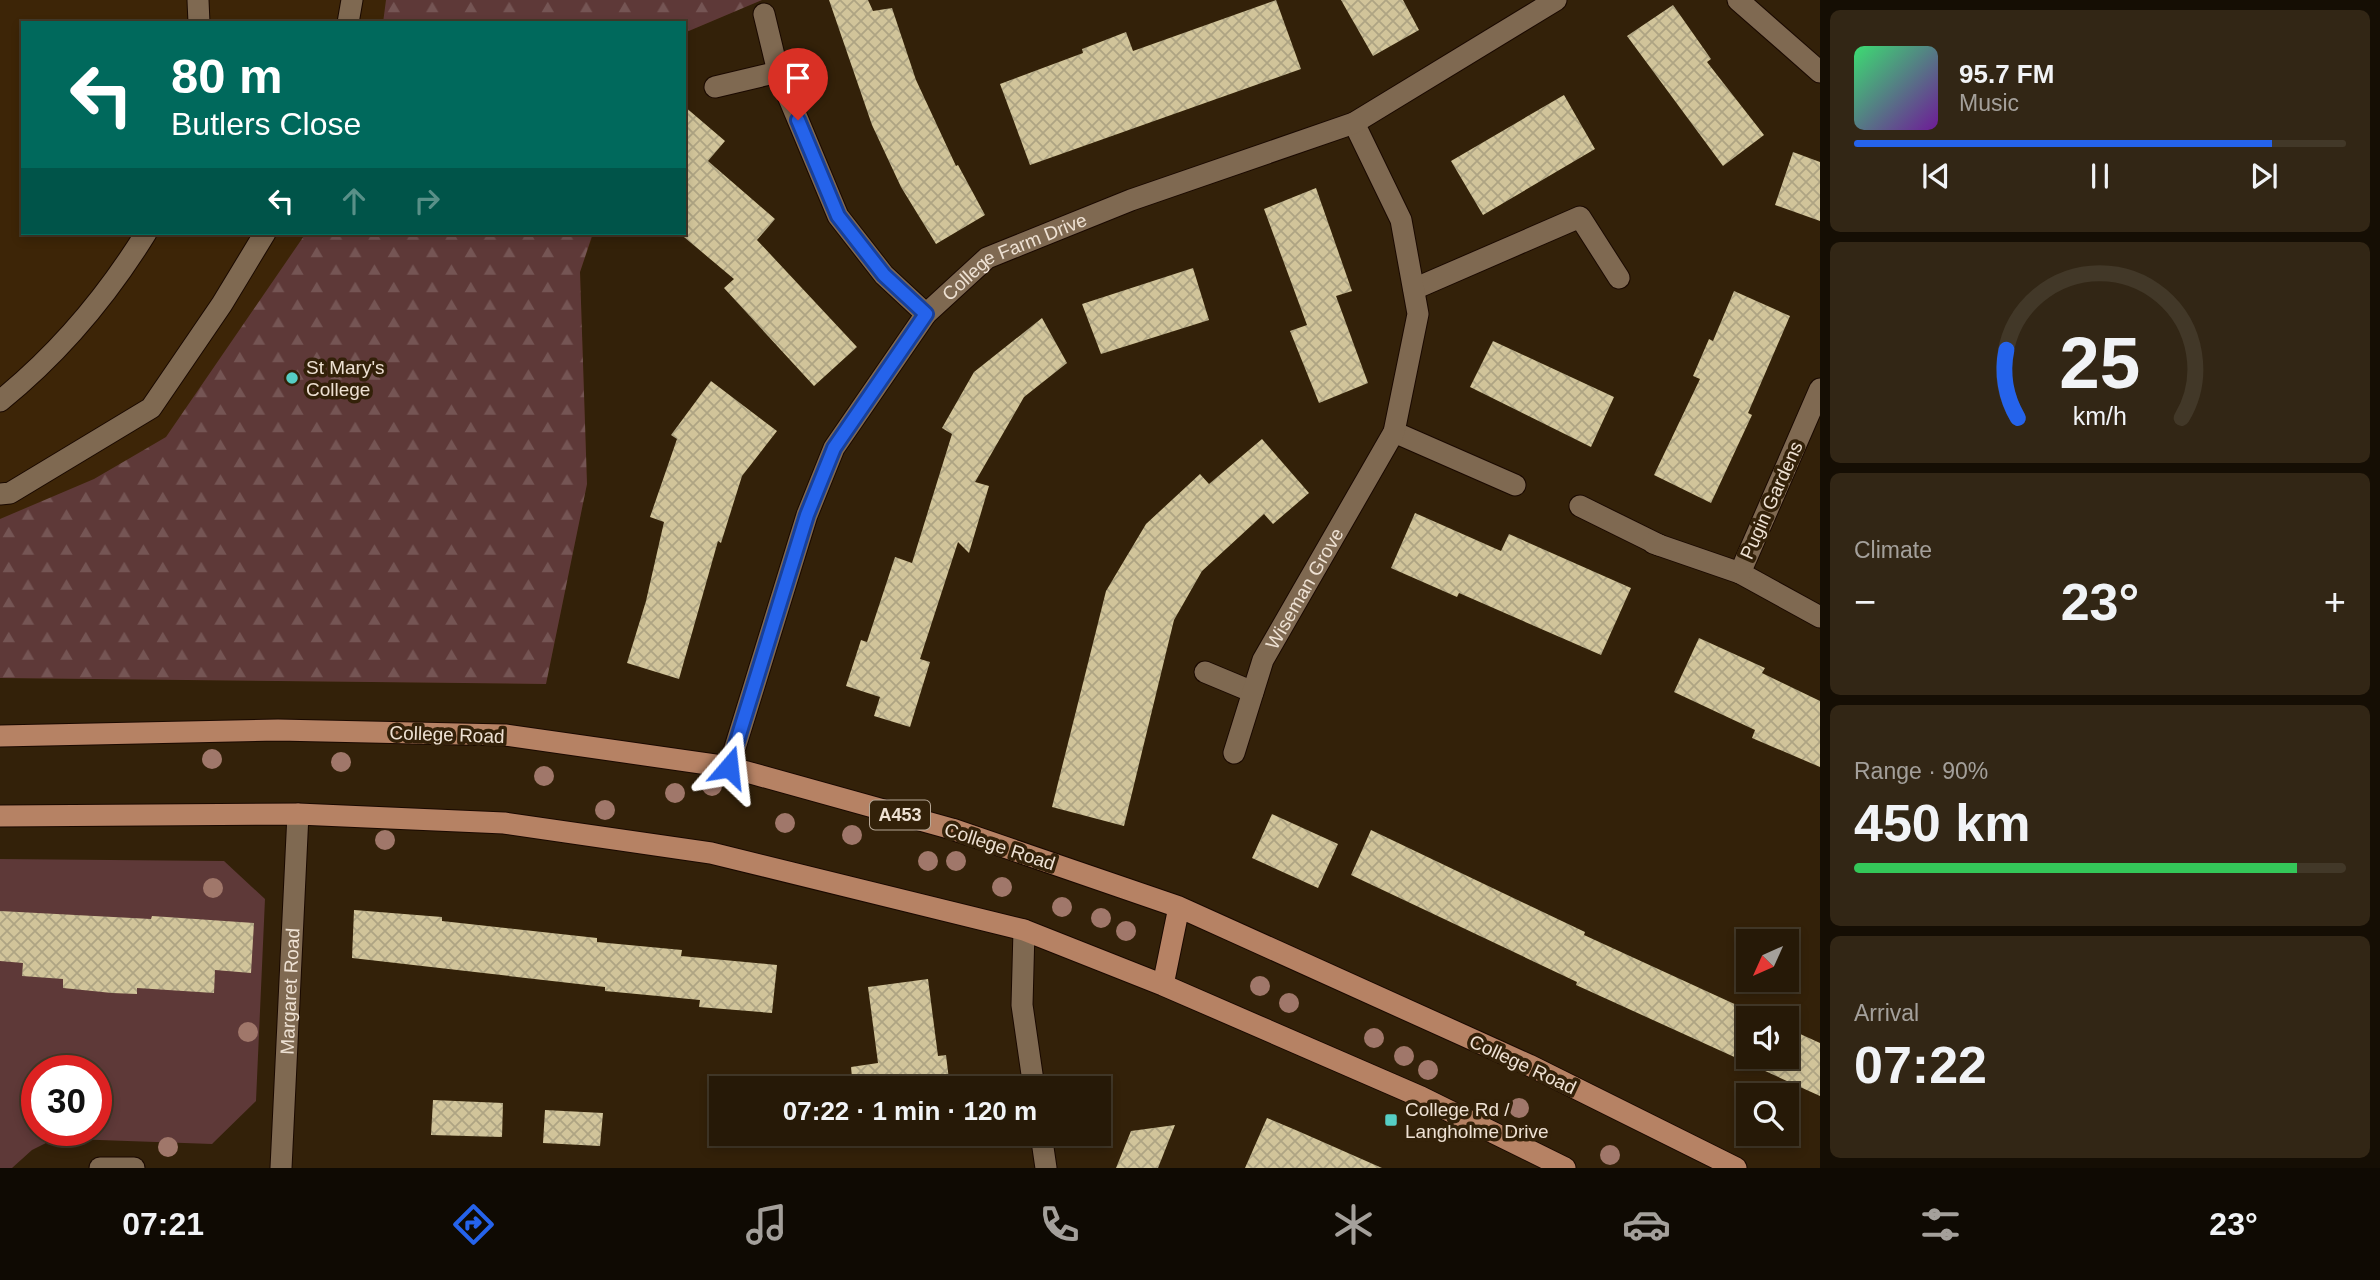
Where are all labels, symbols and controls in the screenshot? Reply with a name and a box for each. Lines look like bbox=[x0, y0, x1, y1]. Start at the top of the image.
pin bbox=[768, 48, 828, 120]
icon: left bbox=[56, 49, 147, 140]
text: 80 m bbox=[171, 49, 283, 103]
icon: arrive bbox=[779, 59, 817, 97]
text: 95.7 FM bbox=[1959, 59, 2054, 89]
text: Music bbox=[1959, 90, 2019, 116]
text: Butlers Close bbox=[171, 106, 361, 142]
icon: previous bbox=[1917, 157, 1955, 195]
icon: pause bbox=[2081, 157, 2119, 195]
icon: next bbox=[2245, 157, 2283, 195]
icon: left bbox=[262, 182, 300, 220]
icon: ahead bbox=[335, 182, 373, 220]
icon: right bbox=[408, 182, 446, 220]
street label: College Farm Drive bbox=[938, 209, 1090, 305]
text: 25 bbox=[2060, 323, 2140, 404]
place label: St Mary's College bbox=[306, 357, 385, 400]
marker: St Mary's College bbox=[284, 370, 300, 386]
text: km/h bbox=[2073, 402, 2127, 430]
street label: Pugin Gardens bbox=[1736, 438, 1807, 562]
street label: Wiseman Grove bbox=[1262, 524, 1348, 653]
text: Climate bbox=[1854, 537, 1932, 563]
text: 23° bbox=[2061, 573, 2139, 631]
text: − bbox=[1854, 581, 1876, 623]
text: + bbox=[2324, 581, 2346, 623]
street label: College Road bbox=[389, 722, 505, 747]
position arrow bbox=[692, 730, 766, 804]
text: Range · 90% bbox=[1854, 758, 1988, 784]
text: 450 km bbox=[1854, 794, 2030, 852]
road number: A453 bbox=[870, 800, 930, 830]
street label: College Road bbox=[942, 819, 1058, 874]
street label: Margaret Road bbox=[276, 927, 304, 1055]
north arrow bbox=[1736, 929, 1799, 992]
map controls bbox=[1736, 929, 1799, 1146]
text: Arrival bbox=[1854, 1000, 1919, 1026]
button: sound bbox=[1736, 1006, 1799, 1069]
street label: College Road bbox=[1466, 1031, 1579, 1098]
text: 07:22 bbox=[1854, 1036, 1987, 1094]
speed limit sign: 30 bbox=[21, 1055, 112, 1146]
button: search bbox=[1736, 1083, 1799, 1146]
text: 07:22 · 1 min · 120 m bbox=[783, 1096, 1037, 1126]
place label: College Rd / Langholme Drive bbox=[1405, 1099, 1549, 1142]
marker: College Rd / Langholme Drive bbox=[1383, 1112, 1399, 1128]
icon: directions bbox=[449, 1200, 498, 1249]
icon: music bbox=[742, 1200, 791, 1249]
icon: phone bbox=[1035, 1200, 1084, 1249]
icon: climate bbox=[1329, 1200, 1378, 1249]
icon: car bbox=[1622, 1200, 1671, 1249]
icon: filters bbox=[1916, 1200, 1965, 1249]
text: 07:21 bbox=[122, 1206, 204, 1242]
text: 23° bbox=[2209, 1206, 2258, 1242]

